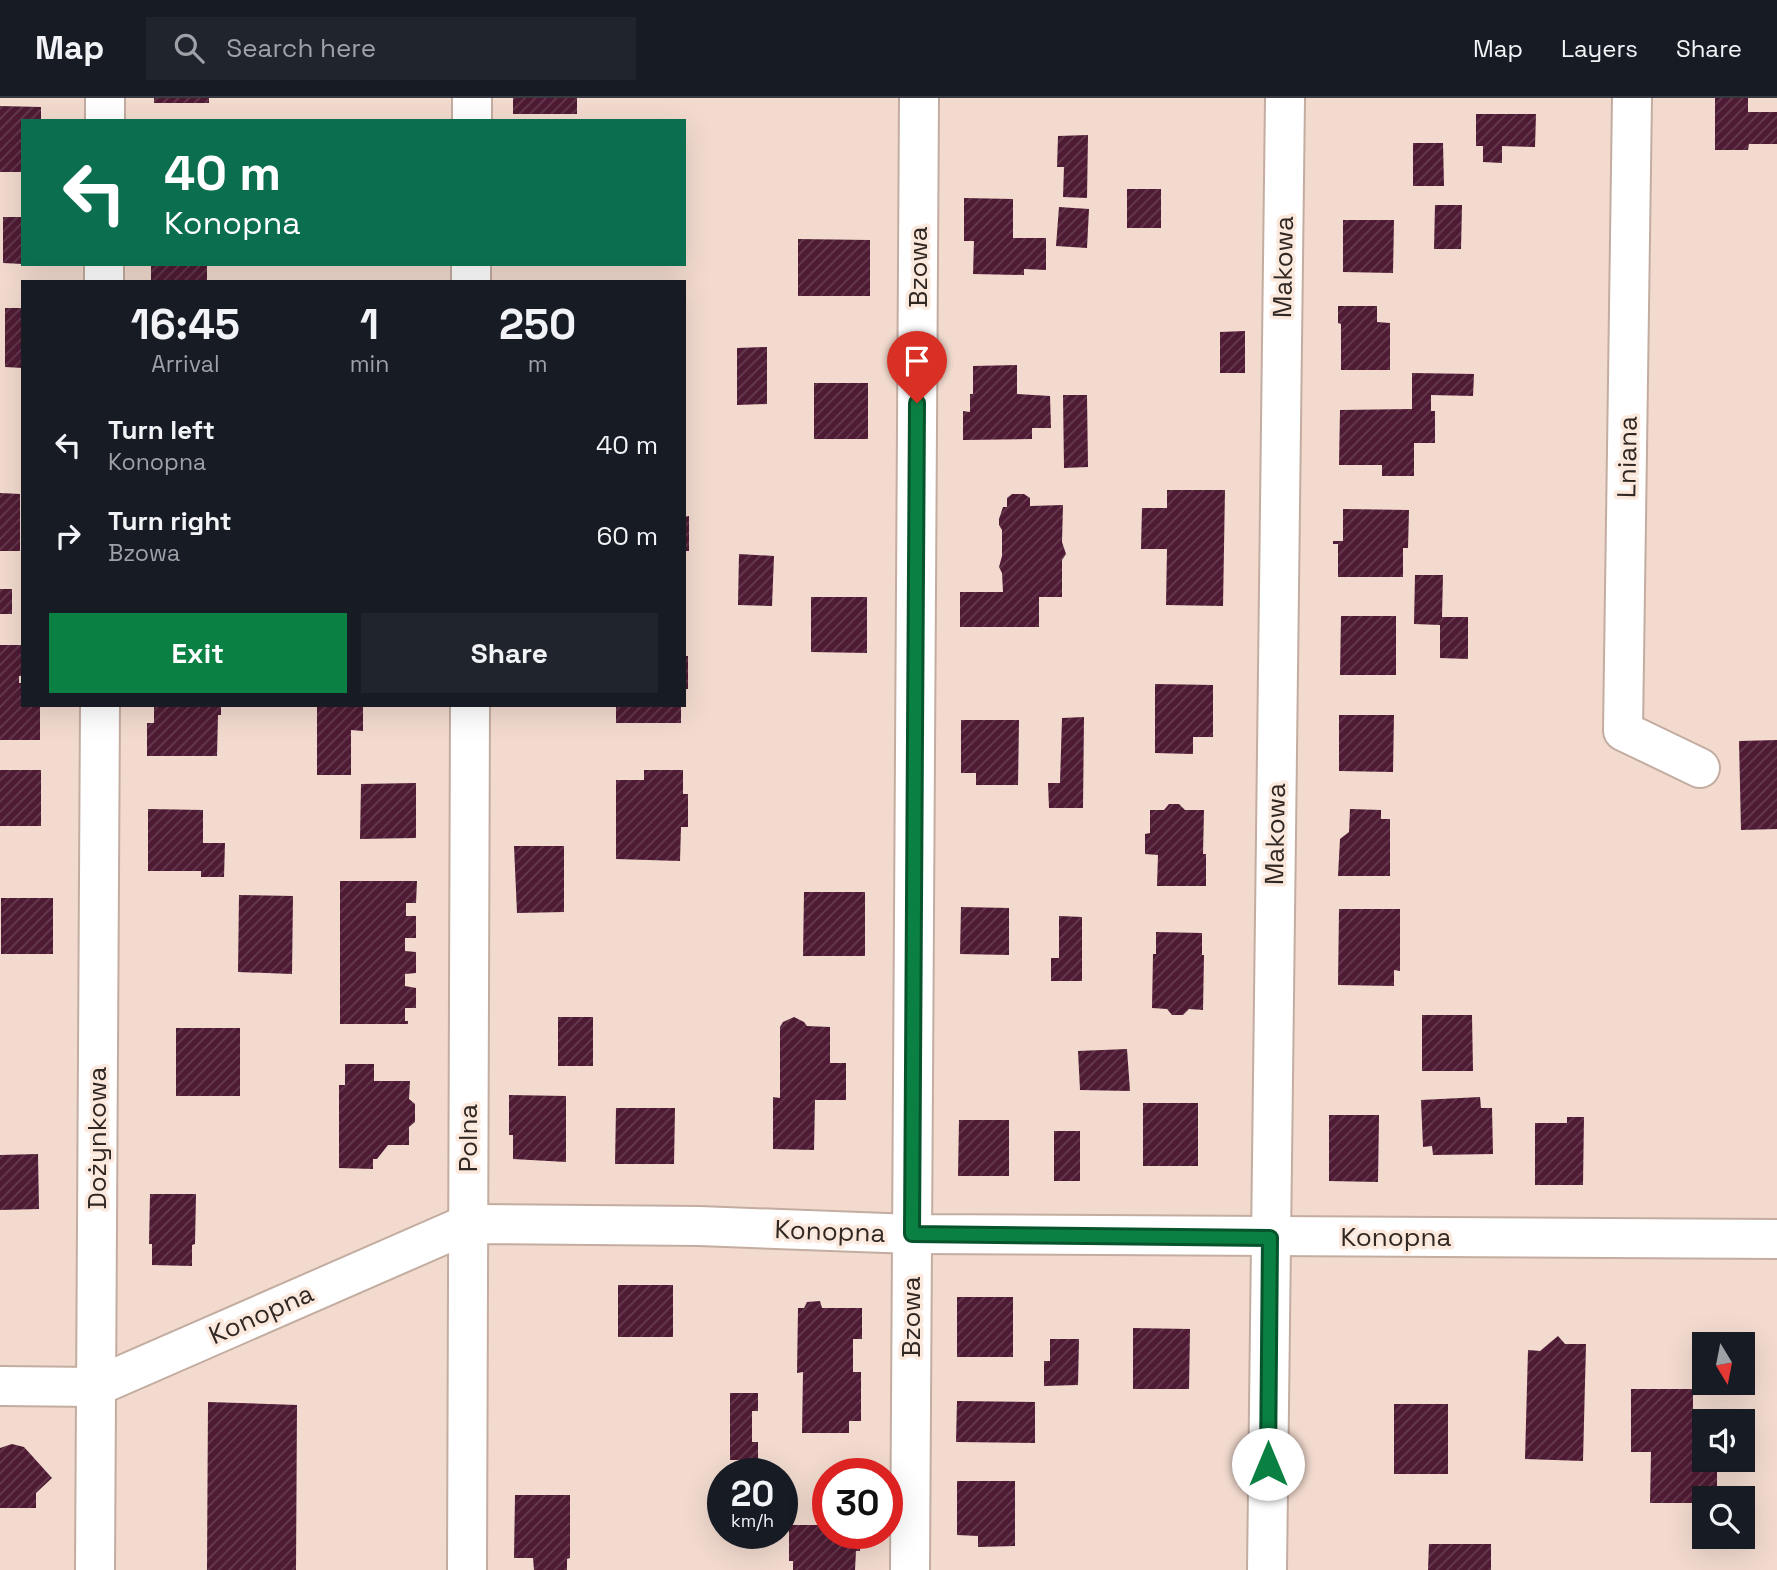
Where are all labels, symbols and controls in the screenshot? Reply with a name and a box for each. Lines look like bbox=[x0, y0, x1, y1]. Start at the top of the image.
search box bbox=[146, 17, 636, 80]
text: Map bbox=[35, 27, 104, 69]
icon: search bbox=[170, 29, 208, 67]
text: Search here bbox=[226, 31, 376, 65]
text: Map bbox=[1473, 33, 1523, 64]
text: Layers bbox=[1561, 33, 1638, 64]
text: Share bbox=[1676, 33, 1742, 64]
text: 40 m bbox=[164, 142, 281, 204]
icon: left bbox=[49, 147, 140, 238]
text: Konopna bbox=[164, 203, 301, 243]
street label: Makowa bbox=[1265, 216, 1301, 318]
street label: Bzowa bbox=[901, 226, 935, 308]
text: 16:45 bbox=[131, 298, 240, 351]
text: 1 bbox=[360, 298, 379, 351]
text: 250 bbox=[499, 298, 576, 351]
pin bbox=[887, 331, 947, 403]
icon: arrive bbox=[898, 342, 936, 380]
text: Arrival bbox=[151, 349, 220, 379]
text: min bbox=[350, 349, 389, 379]
text: m bbox=[528, 349, 547, 379]
text: Turn left bbox=[108, 413, 215, 447]
street label: Lniana bbox=[1609, 415, 1645, 498]
icon: left bbox=[49, 426, 87, 464]
text: 40 m bbox=[596, 428, 658, 462]
text: Konopna bbox=[108, 447, 206, 477]
text: Turn right bbox=[108, 504, 232, 538]
icon: right bbox=[49, 517, 87, 555]
text: 60 m bbox=[596, 519, 658, 553]
text: Bzowa bbox=[108, 538, 180, 568]
button: Exit bbox=[49, 613, 347, 693]
button: Share bbox=[361, 613, 658, 693]
street label: Makowa bbox=[1257, 783, 1293, 885]
street label: Dożynkowa bbox=[80, 1066, 114, 1209]
street label: Polna bbox=[451, 1104, 485, 1172]
street label: Konopna bbox=[774, 1212, 886, 1250]
street label: Konopna bbox=[1340, 1220, 1452, 1254]
street label: Konopna bbox=[203, 1276, 319, 1352]
street label: Bzowa bbox=[894, 1276, 928, 1358]
north arrow bbox=[1692, 1332, 1755, 1395]
map controls bbox=[1692, 1332, 1755, 1549]
button: sound bbox=[1692, 1409, 1755, 1472]
position arrow bbox=[1231, 1427, 1305, 1501]
speed limit sign: 30 bbox=[812, 1458, 903, 1549]
text: 20 bbox=[731, 1472, 774, 1516]
button: search bbox=[1692, 1486, 1755, 1549]
text: km/h bbox=[731, 1509, 774, 1532]

